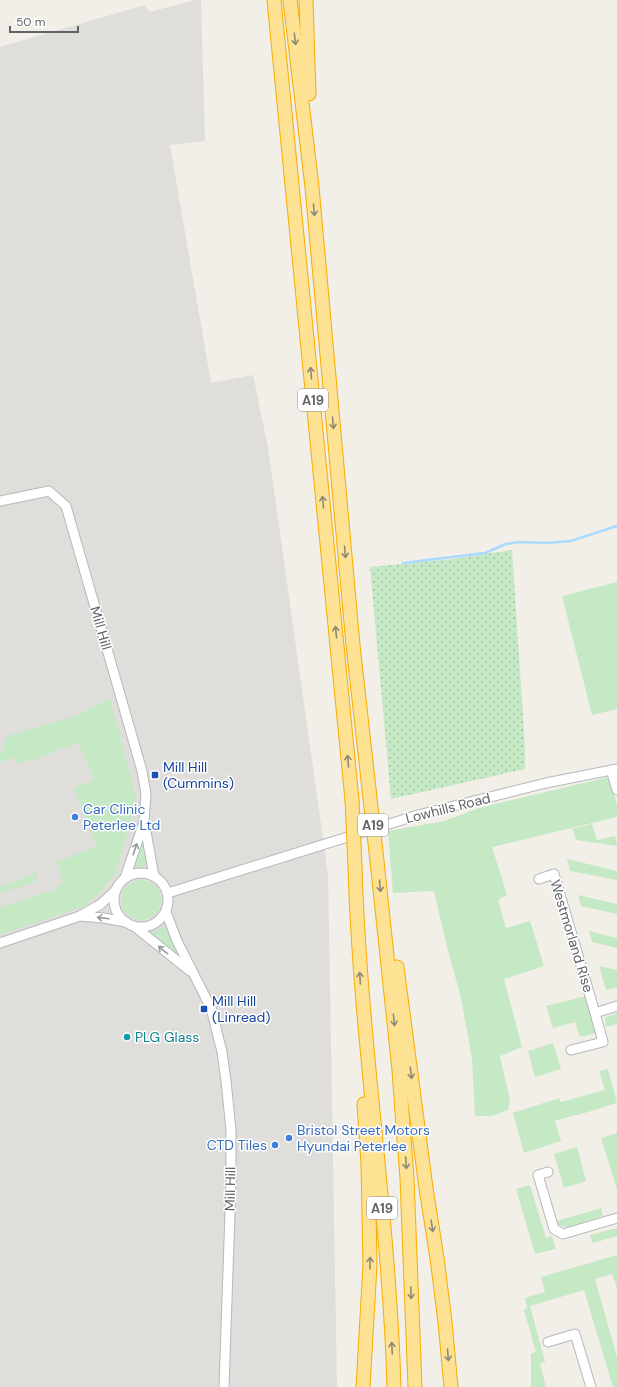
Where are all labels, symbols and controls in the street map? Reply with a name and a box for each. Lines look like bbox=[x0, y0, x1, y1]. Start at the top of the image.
scale bar bbox=[10, 8, 78, 34]
text: 50 m bbox=[16, 14, 45, 30]
one-way arrow bbox=[291, 32, 299, 45]
one-way arrow bbox=[310, 203, 318, 216]
one-way arrow bbox=[307, 367, 314, 380]
road number: A19 bbox=[298, 389, 328, 411]
one-way arrow bbox=[330, 416, 337, 429]
one-way arrow bbox=[320, 496, 327, 509]
one-way arrow bbox=[341, 545, 349, 558]
street label: Mill Hill bbox=[86, 604, 116, 652]
one-way arrow bbox=[332, 626, 339, 639]
one-way arrow bbox=[344, 755, 352, 768]
place label: Mill Hill (Cummins) bbox=[163, 758, 234, 792]
marker: Mill Hill (Cummins) bbox=[150, 770, 160, 780]
street label: Lowhills Road bbox=[404, 789, 492, 827]
place label: Car Clinic Peterlee Ltd bbox=[83, 800, 160, 834]
marker: Car Clinic Peterlee Ltd bbox=[70, 812, 80, 822]
road number: A19 bbox=[358, 814, 388, 836]
one-way arrow bbox=[132, 843, 139, 856]
street label: Westmorland Rise bbox=[546, 877, 598, 995]
one-way arrow bbox=[376, 879, 383, 892]
one-way arrow bbox=[97, 914, 110, 922]
one-way arrow bbox=[158, 945, 169, 954]
one-way arrow bbox=[357, 972, 364, 985]
place label: Mill Hill (Linread) bbox=[212, 992, 270, 1026]
marker: Mill Hill (Linread) bbox=[199, 1004, 209, 1014]
one-way arrow bbox=[390, 1013, 397, 1026]
place label: PLG Glass bbox=[135, 1028, 199, 1046]
marker: PLG Glass bbox=[122, 1032, 132, 1042]
one-way arrow bbox=[407, 1066, 414, 1079]
place label: Bristol Street Motors Hyundai Peterlee bbox=[297, 1121, 430, 1155]
marker: Bristol Street Motors Hyundai Peterlee bbox=[284, 1133, 294, 1143]
place label: CTD Tiles bbox=[207, 1136, 267, 1154]
marker: CTD Tiles bbox=[270, 1140, 280, 1150]
one-way arrow bbox=[402, 1156, 409, 1169]
street label: Mill Hill bbox=[221, 1167, 239, 1211]
road number: A19 bbox=[367, 1197, 397, 1219]
one-way arrow bbox=[428, 1219, 436, 1232]
one-way arrow bbox=[366, 1257, 373, 1270]
one-way arrow bbox=[408, 1286, 415, 1299]
one-way arrow bbox=[388, 1342, 396, 1355]
one-way arrow bbox=[444, 1348, 451, 1361]

